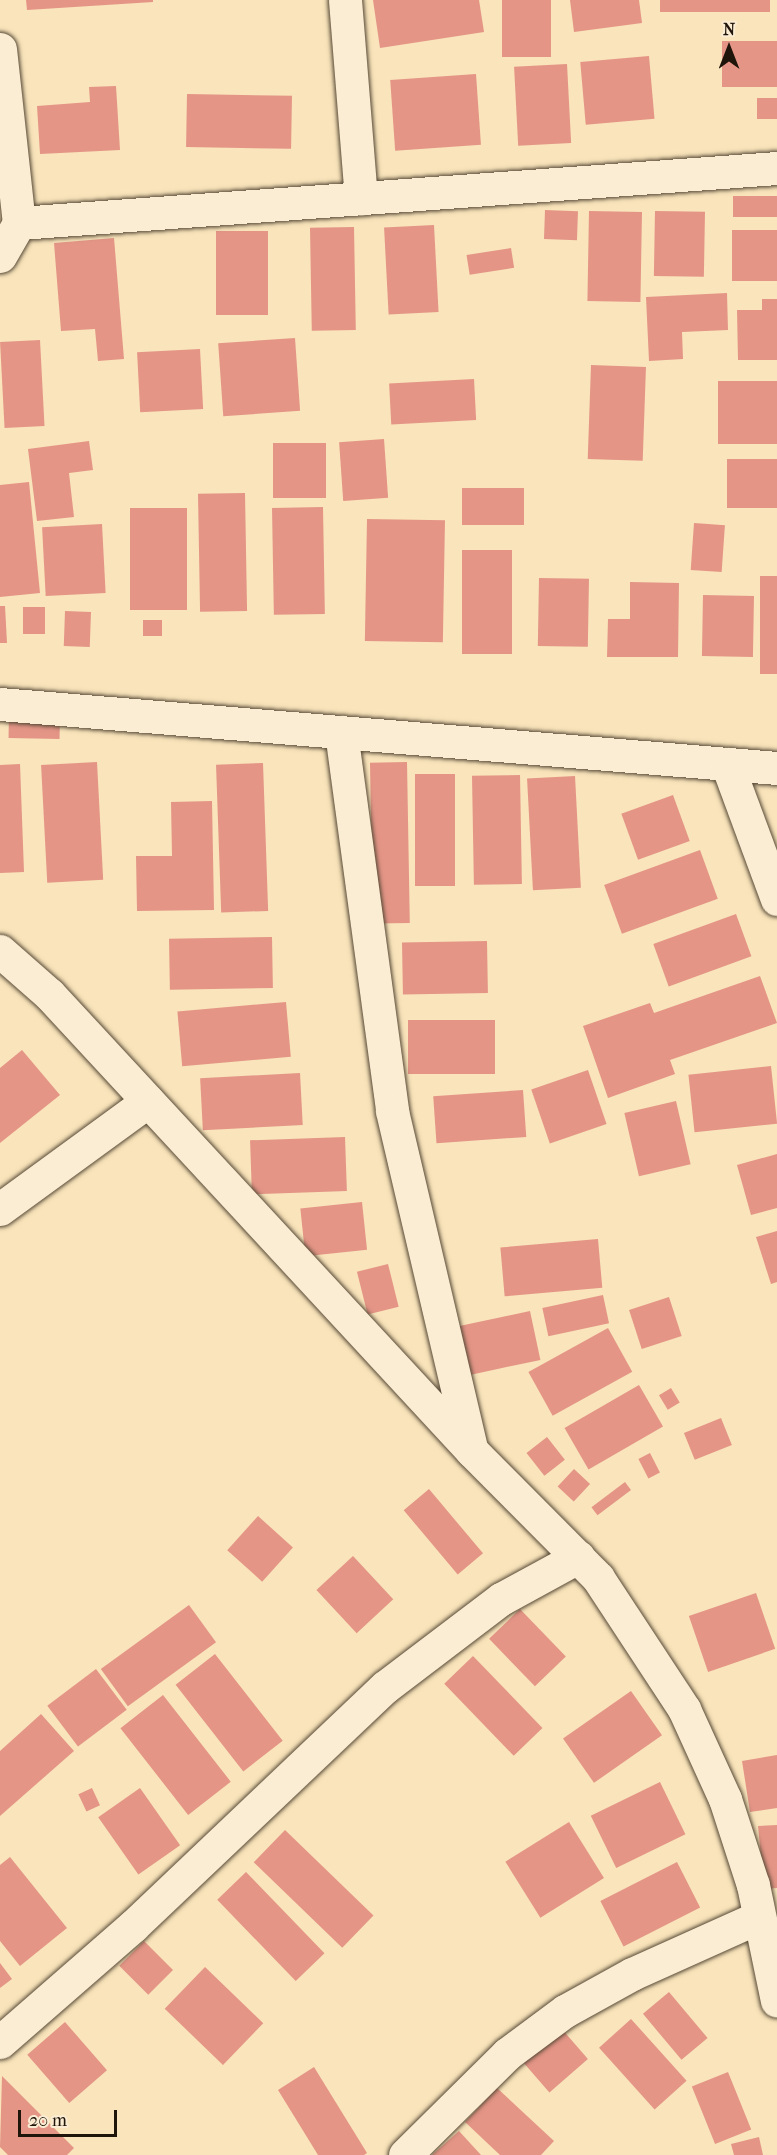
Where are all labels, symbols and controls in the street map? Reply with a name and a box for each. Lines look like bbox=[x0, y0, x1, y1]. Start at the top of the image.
north arrow bbox=[699, 18, 759, 78]
text: N bbox=[723, 20, 735, 39]
scale bar bbox=[21, 2098, 120, 2136]
text: 20 m bbox=[29, 2110, 67, 2131]

